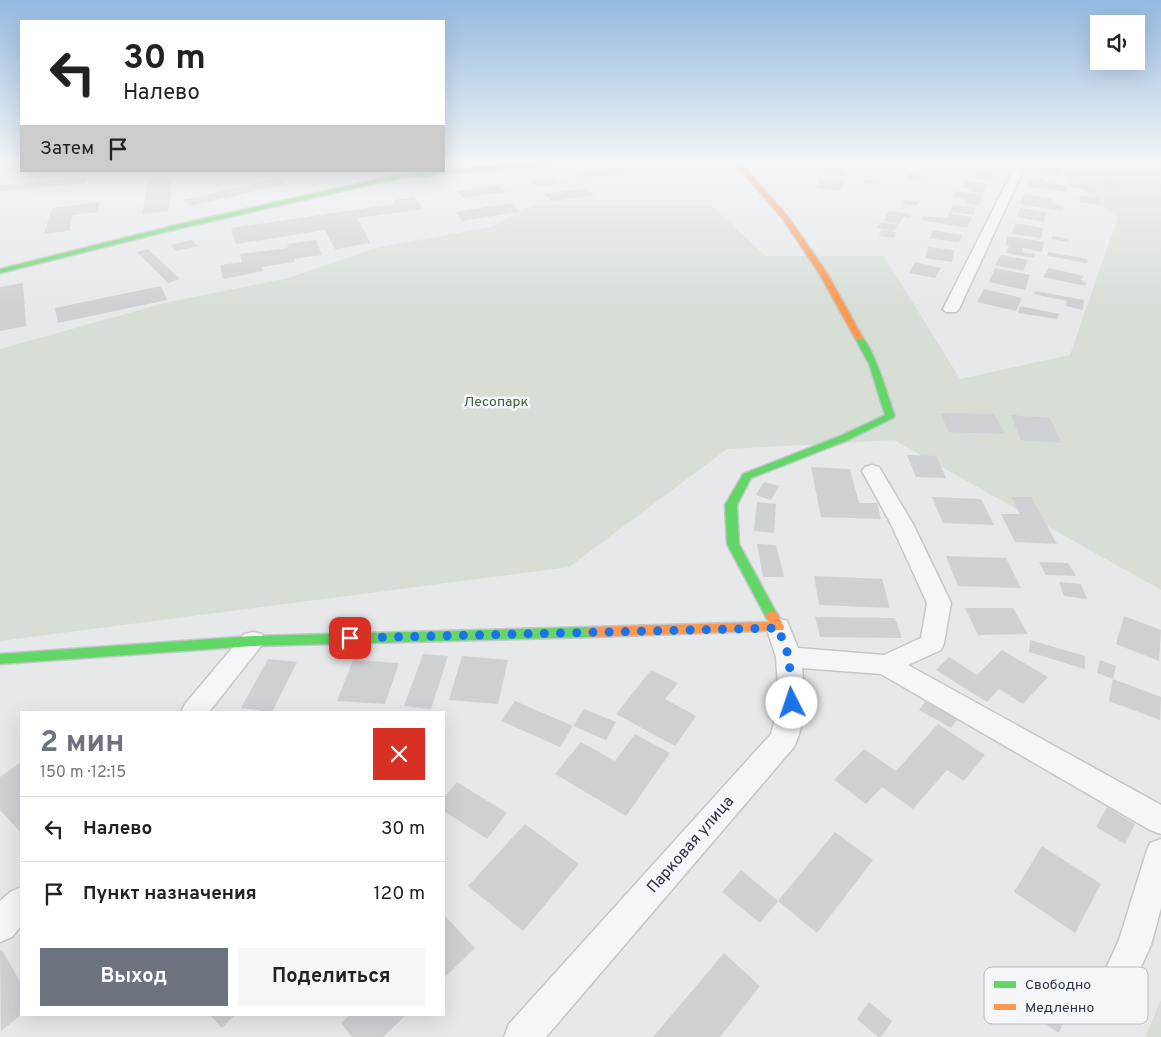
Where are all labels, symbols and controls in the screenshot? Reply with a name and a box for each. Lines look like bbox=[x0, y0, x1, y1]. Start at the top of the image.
map controls bbox=[1090, 15, 1145, 70]
button: sound bbox=[1090, 15, 1145, 70]
text: 30 m bbox=[123, 37, 206, 81]
icon: left bbox=[40, 40, 105, 105]
text: Налево bbox=[123, 80, 200, 107]
icon: arrive bbox=[104, 135, 132, 163]
text: Затем bbox=[40, 137, 94, 161]
park label: Лесопарк bbox=[463, 394, 529, 411]
pin bbox=[329, 617, 371, 659]
icon: arrive bbox=[336, 624, 364, 652]
position arrow bbox=[765, 676, 817, 728]
text: 2 мин bbox=[40, 725, 124, 762]
button: close bbox=[373, 728, 425, 780]
text: 150 m · 12:15 bbox=[40, 763, 126, 783]
street label: Парковая улица bbox=[643, 792, 739, 898]
icon: left bbox=[40, 815, 68, 843]
text: Налево bbox=[83, 817, 152, 841]
text: 30 m bbox=[381, 817, 425, 841]
icon: arrive bbox=[40, 880, 68, 908]
text: Пункт назначения bbox=[83, 882, 257, 906]
text: 120 m bbox=[374, 882, 425, 906]
button: Выход bbox=[40, 948, 228, 1006]
button: Поделиться bbox=[238, 948, 425, 1006]
legend bbox=[984, 967, 1148, 1024]
text: Свободно bbox=[1025, 977, 1091, 994]
text: Медленно bbox=[1025, 1000, 1094, 1017]

